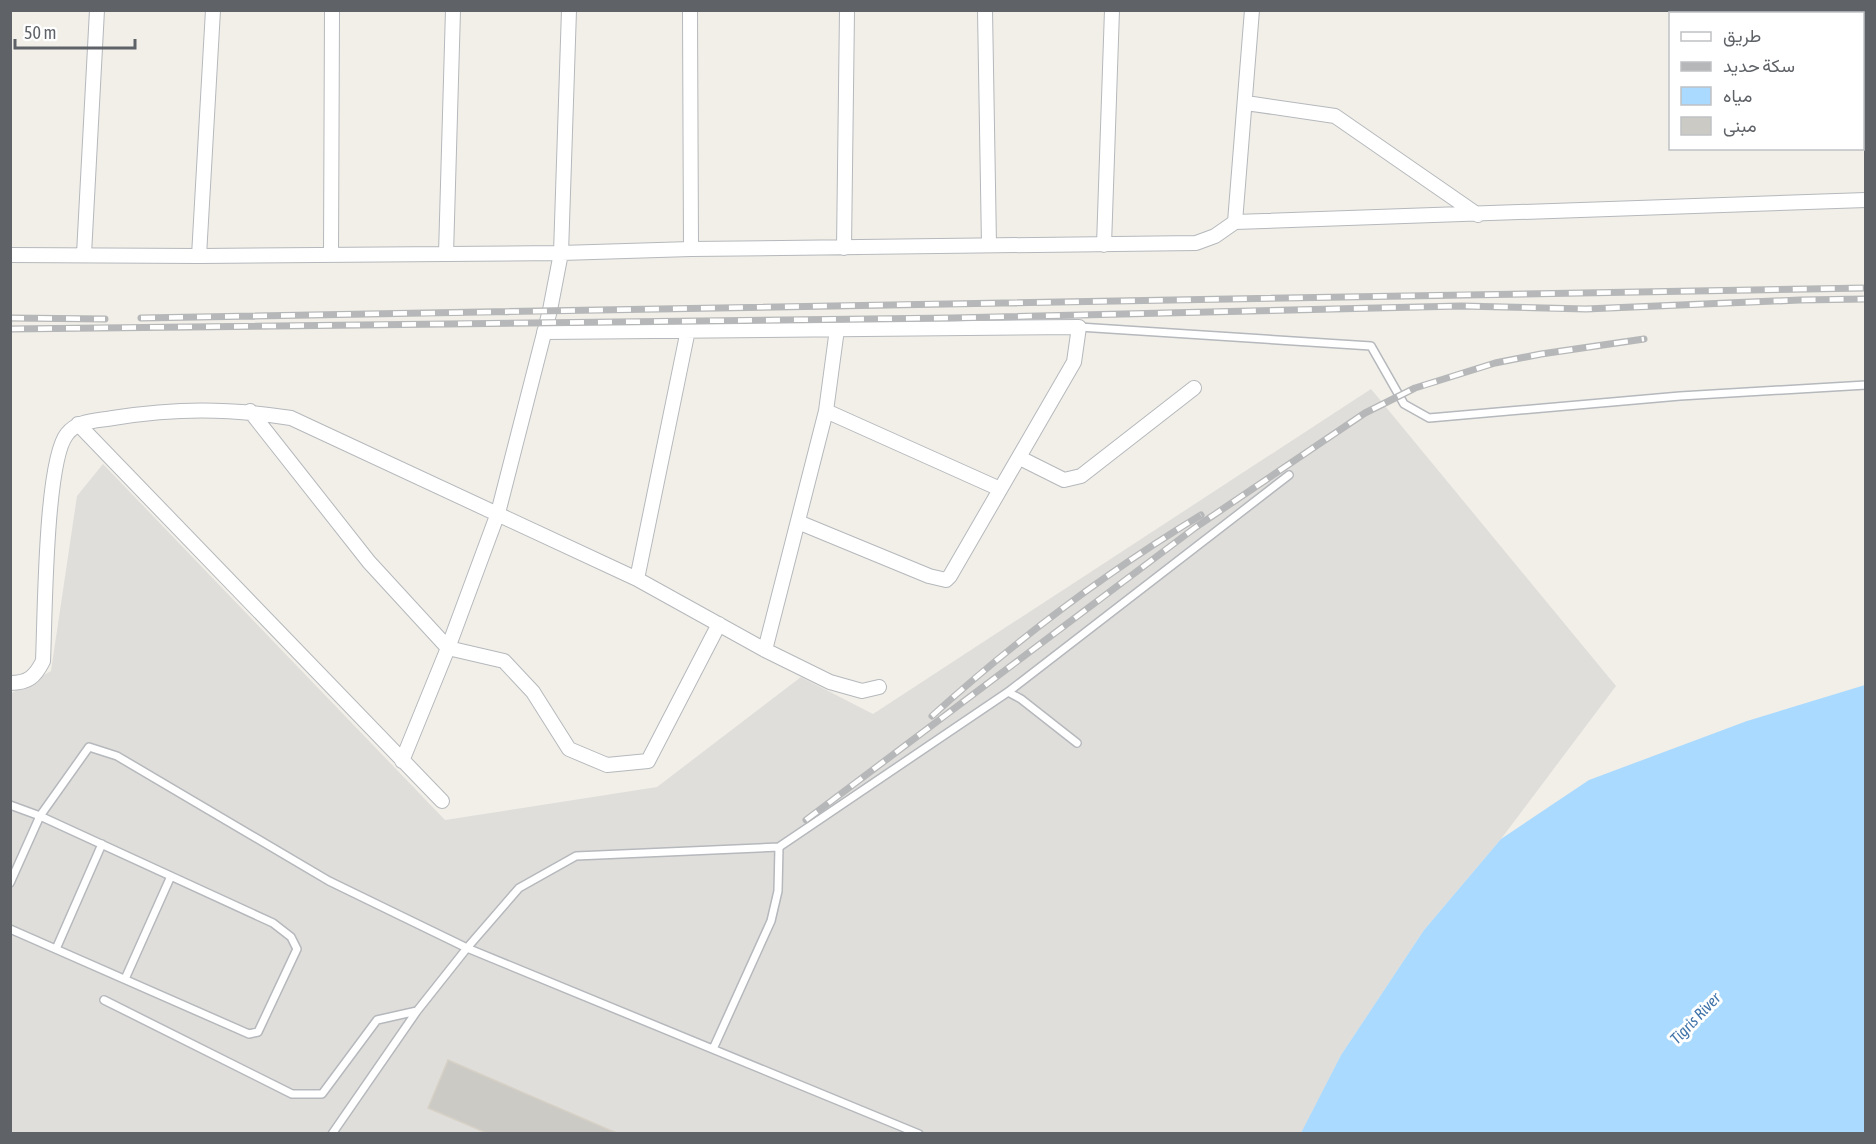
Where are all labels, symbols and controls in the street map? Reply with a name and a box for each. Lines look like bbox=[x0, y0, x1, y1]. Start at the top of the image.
scale bar bbox=[15, 12, 135, 50]
legend bbox=[1669, 12, 1864, 150]
text: 50 m bbox=[24, 22, 56, 43]
text: طريق bbox=[1723, 25, 1761, 47]
text: سكة حديد bbox=[1723, 55, 1795, 76]
text: مياه bbox=[1723, 85, 1752, 106]
text: مبنى bbox=[1723, 115, 1757, 137]
water label: Tigris River bbox=[1666, 988, 1725, 1048]

